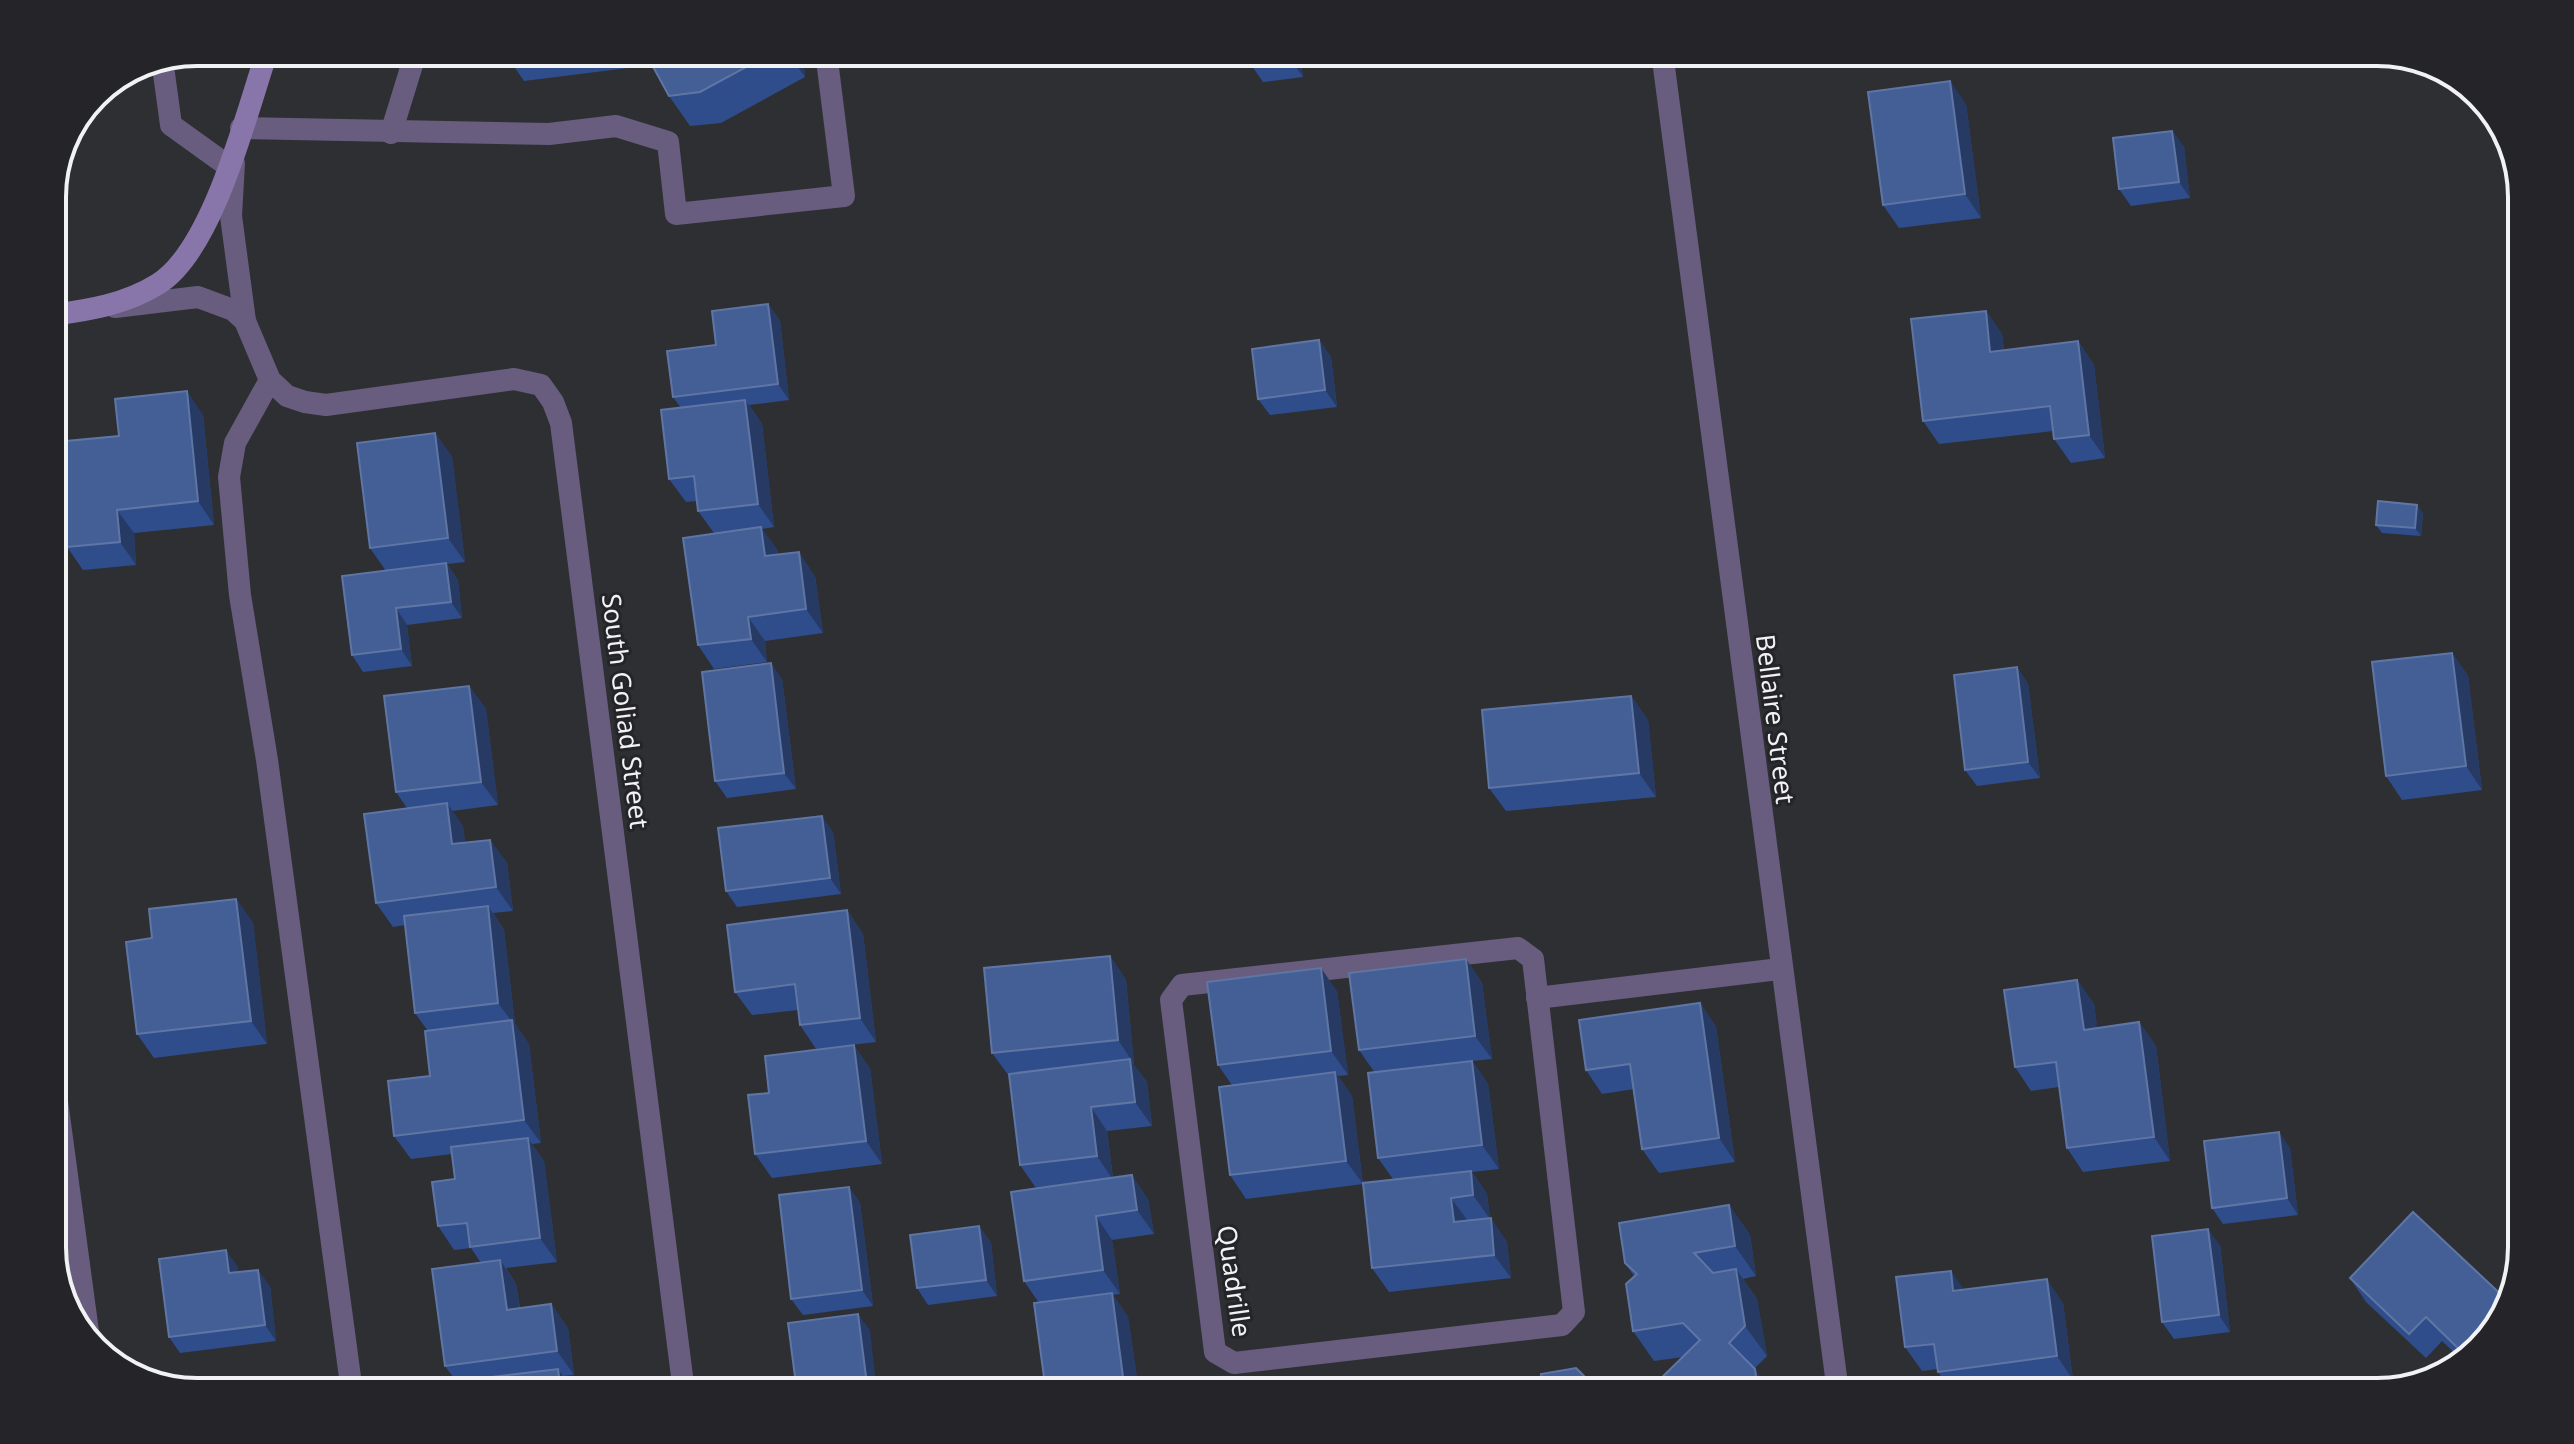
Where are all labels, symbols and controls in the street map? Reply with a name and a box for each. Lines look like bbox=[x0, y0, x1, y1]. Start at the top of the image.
street label: South Goliad Street bbox=[594, 592, 658, 830]
street label: Bellaire Street bbox=[1748, 632, 1804, 806]
street label: Quadrille bbox=[1209, 1223, 1261, 1339]

